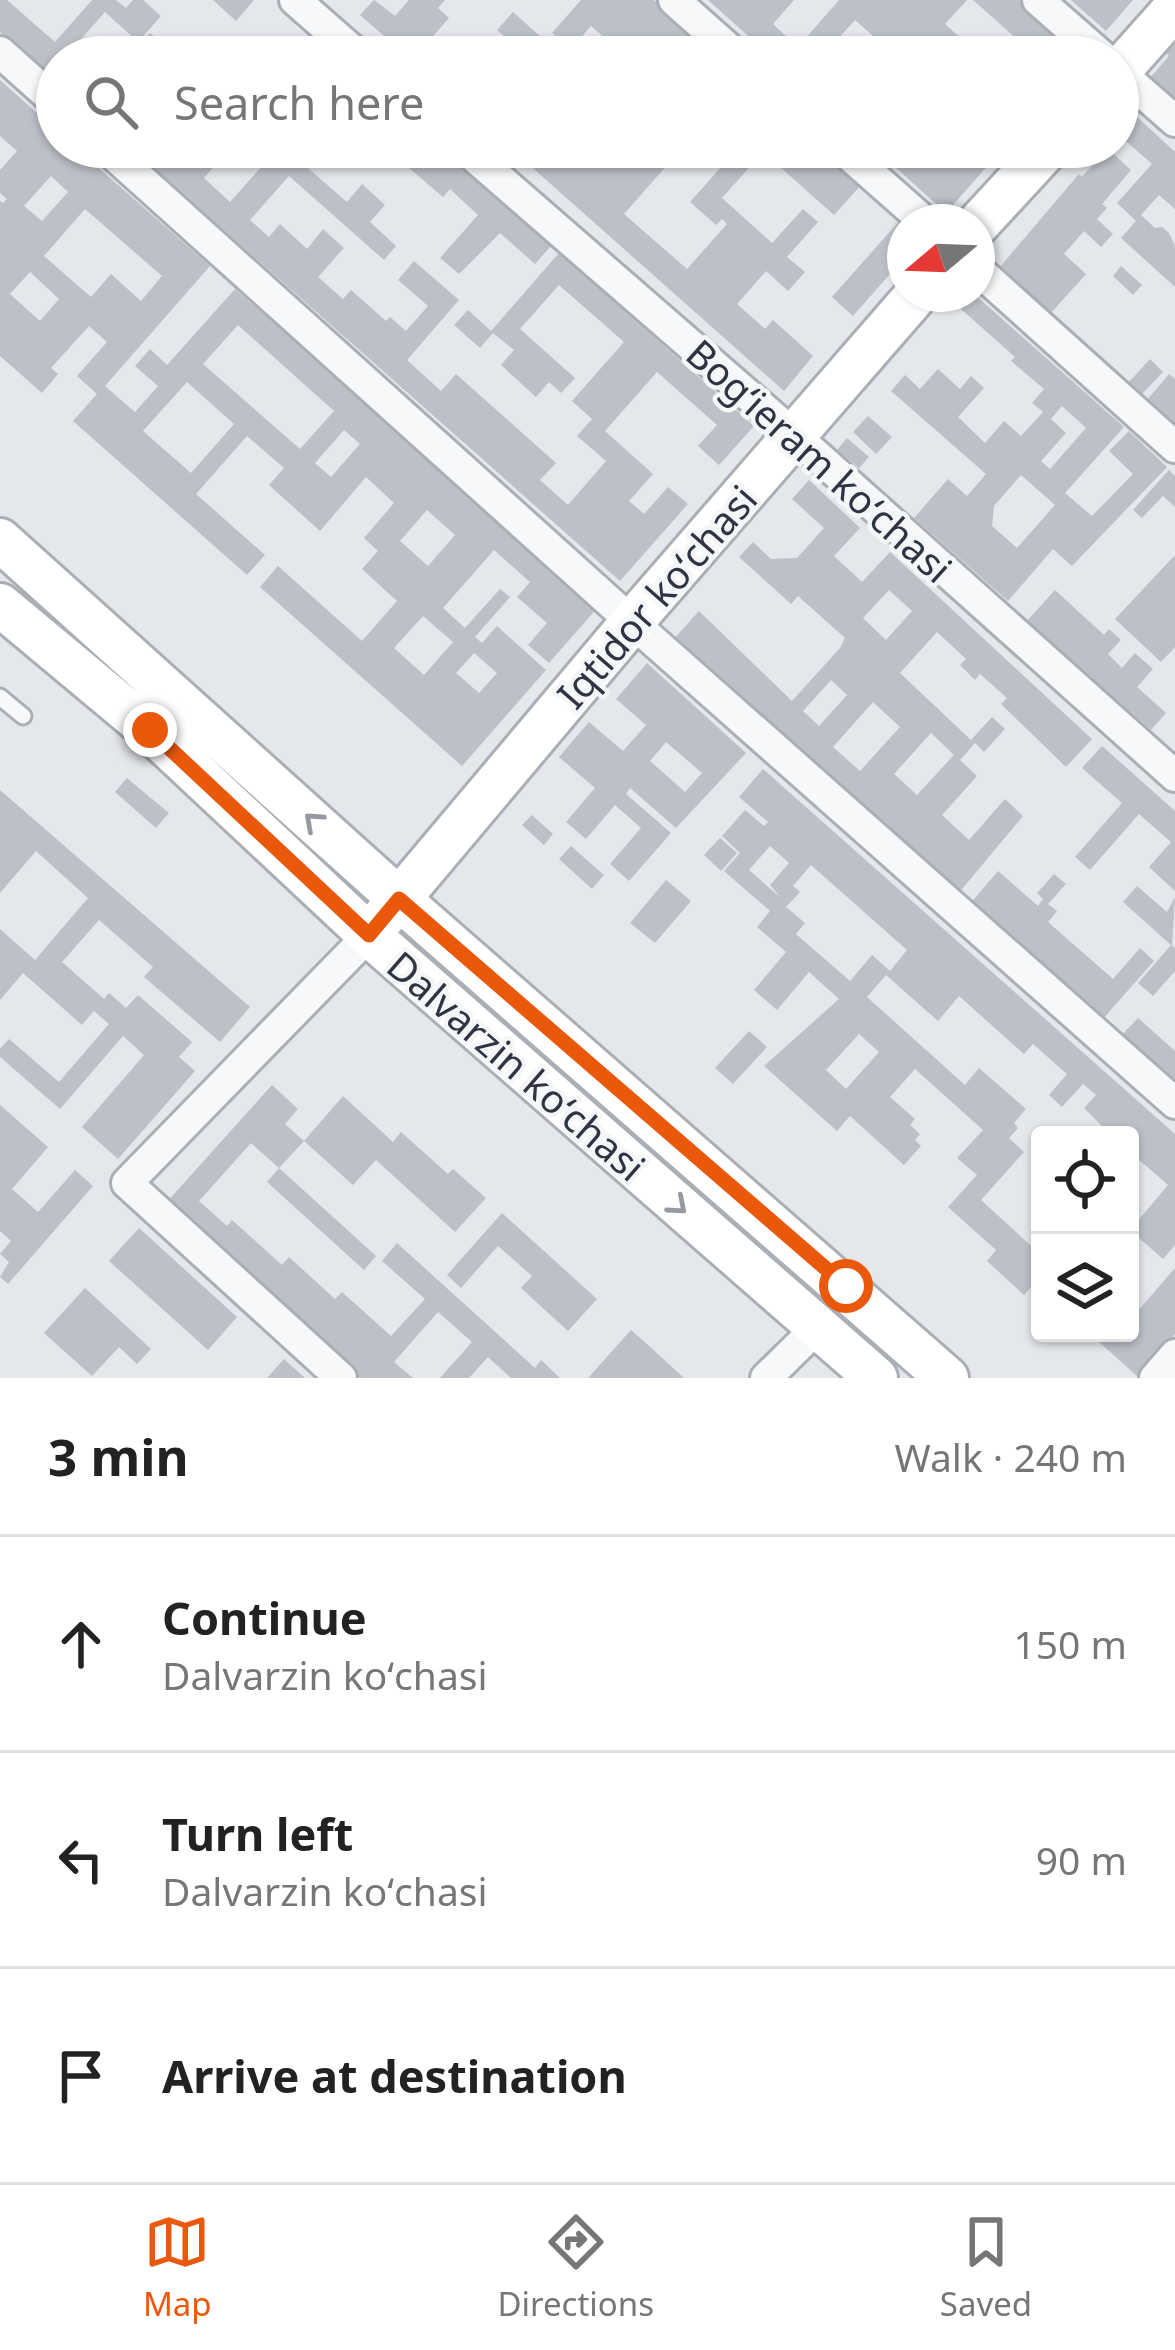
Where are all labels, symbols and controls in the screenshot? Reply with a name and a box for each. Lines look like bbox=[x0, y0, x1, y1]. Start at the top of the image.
search box bbox=[36, 36, 1139, 168]
icon: search bbox=[78, 69, 144, 135]
text: Search here bbox=[174, 72, 424, 133]
north arrow bbox=[887, 204, 995, 312]
street label: Bogʻieram koʻchasi bbox=[676, 326, 964, 594]
street label: Iqtidor koʻchasi bbox=[544, 473, 768, 719]
route end bbox=[123, 703, 177, 757]
one-way arrow bbox=[305, 813, 326, 835]
street label: Dalvarzin koʻchasi bbox=[377, 938, 657, 1192]
map controls bbox=[1031, 1126, 1139, 1342]
button: locate bbox=[1031, 1126, 1139, 1234]
one-way arrow bbox=[664, 1192, 686, 1213]
button: layers bbox=[1031, 1234, 1139, 1342]
route start bbox=[819, 1259, 873, 1313]
text: 3 min bbox=[48, 1421, 189, 1491]
text: Walk · 240 m bbox=[894, 1430, 1127, 1483]
text: Continue bbox=[162, 1587, 367, 1648]
icon: ahead bbox=[48, 1611, 114, 1677]
text: 150 m bbox=[1013, 1617, 1127, 1670]
text: Dalvarzin koʻchasi bbox=[162, 1648, 488, 1701]
text: Turn left bbox=[162, 1803, 353, 1864]
icon: left bbox=[48, 1827, 114, 1893]
text: 90 m bbox=[1036, 1833, 1127, 1886]
text: Dalvarzin koʻchasi bbox=[162, 1864, 488, 1917]
icon: arrive bbox=[48, 2043, 114, 2109]
text: Arrive at destination bbox=[162, 2045, 627, 2106]
tab: Map bbox=[143, 2209, 212, 2326]
tab: Directions bbox=[497, 2209, 654, 2326]
tab: Saved bbox=[940, 2209, 1032, 2326]

